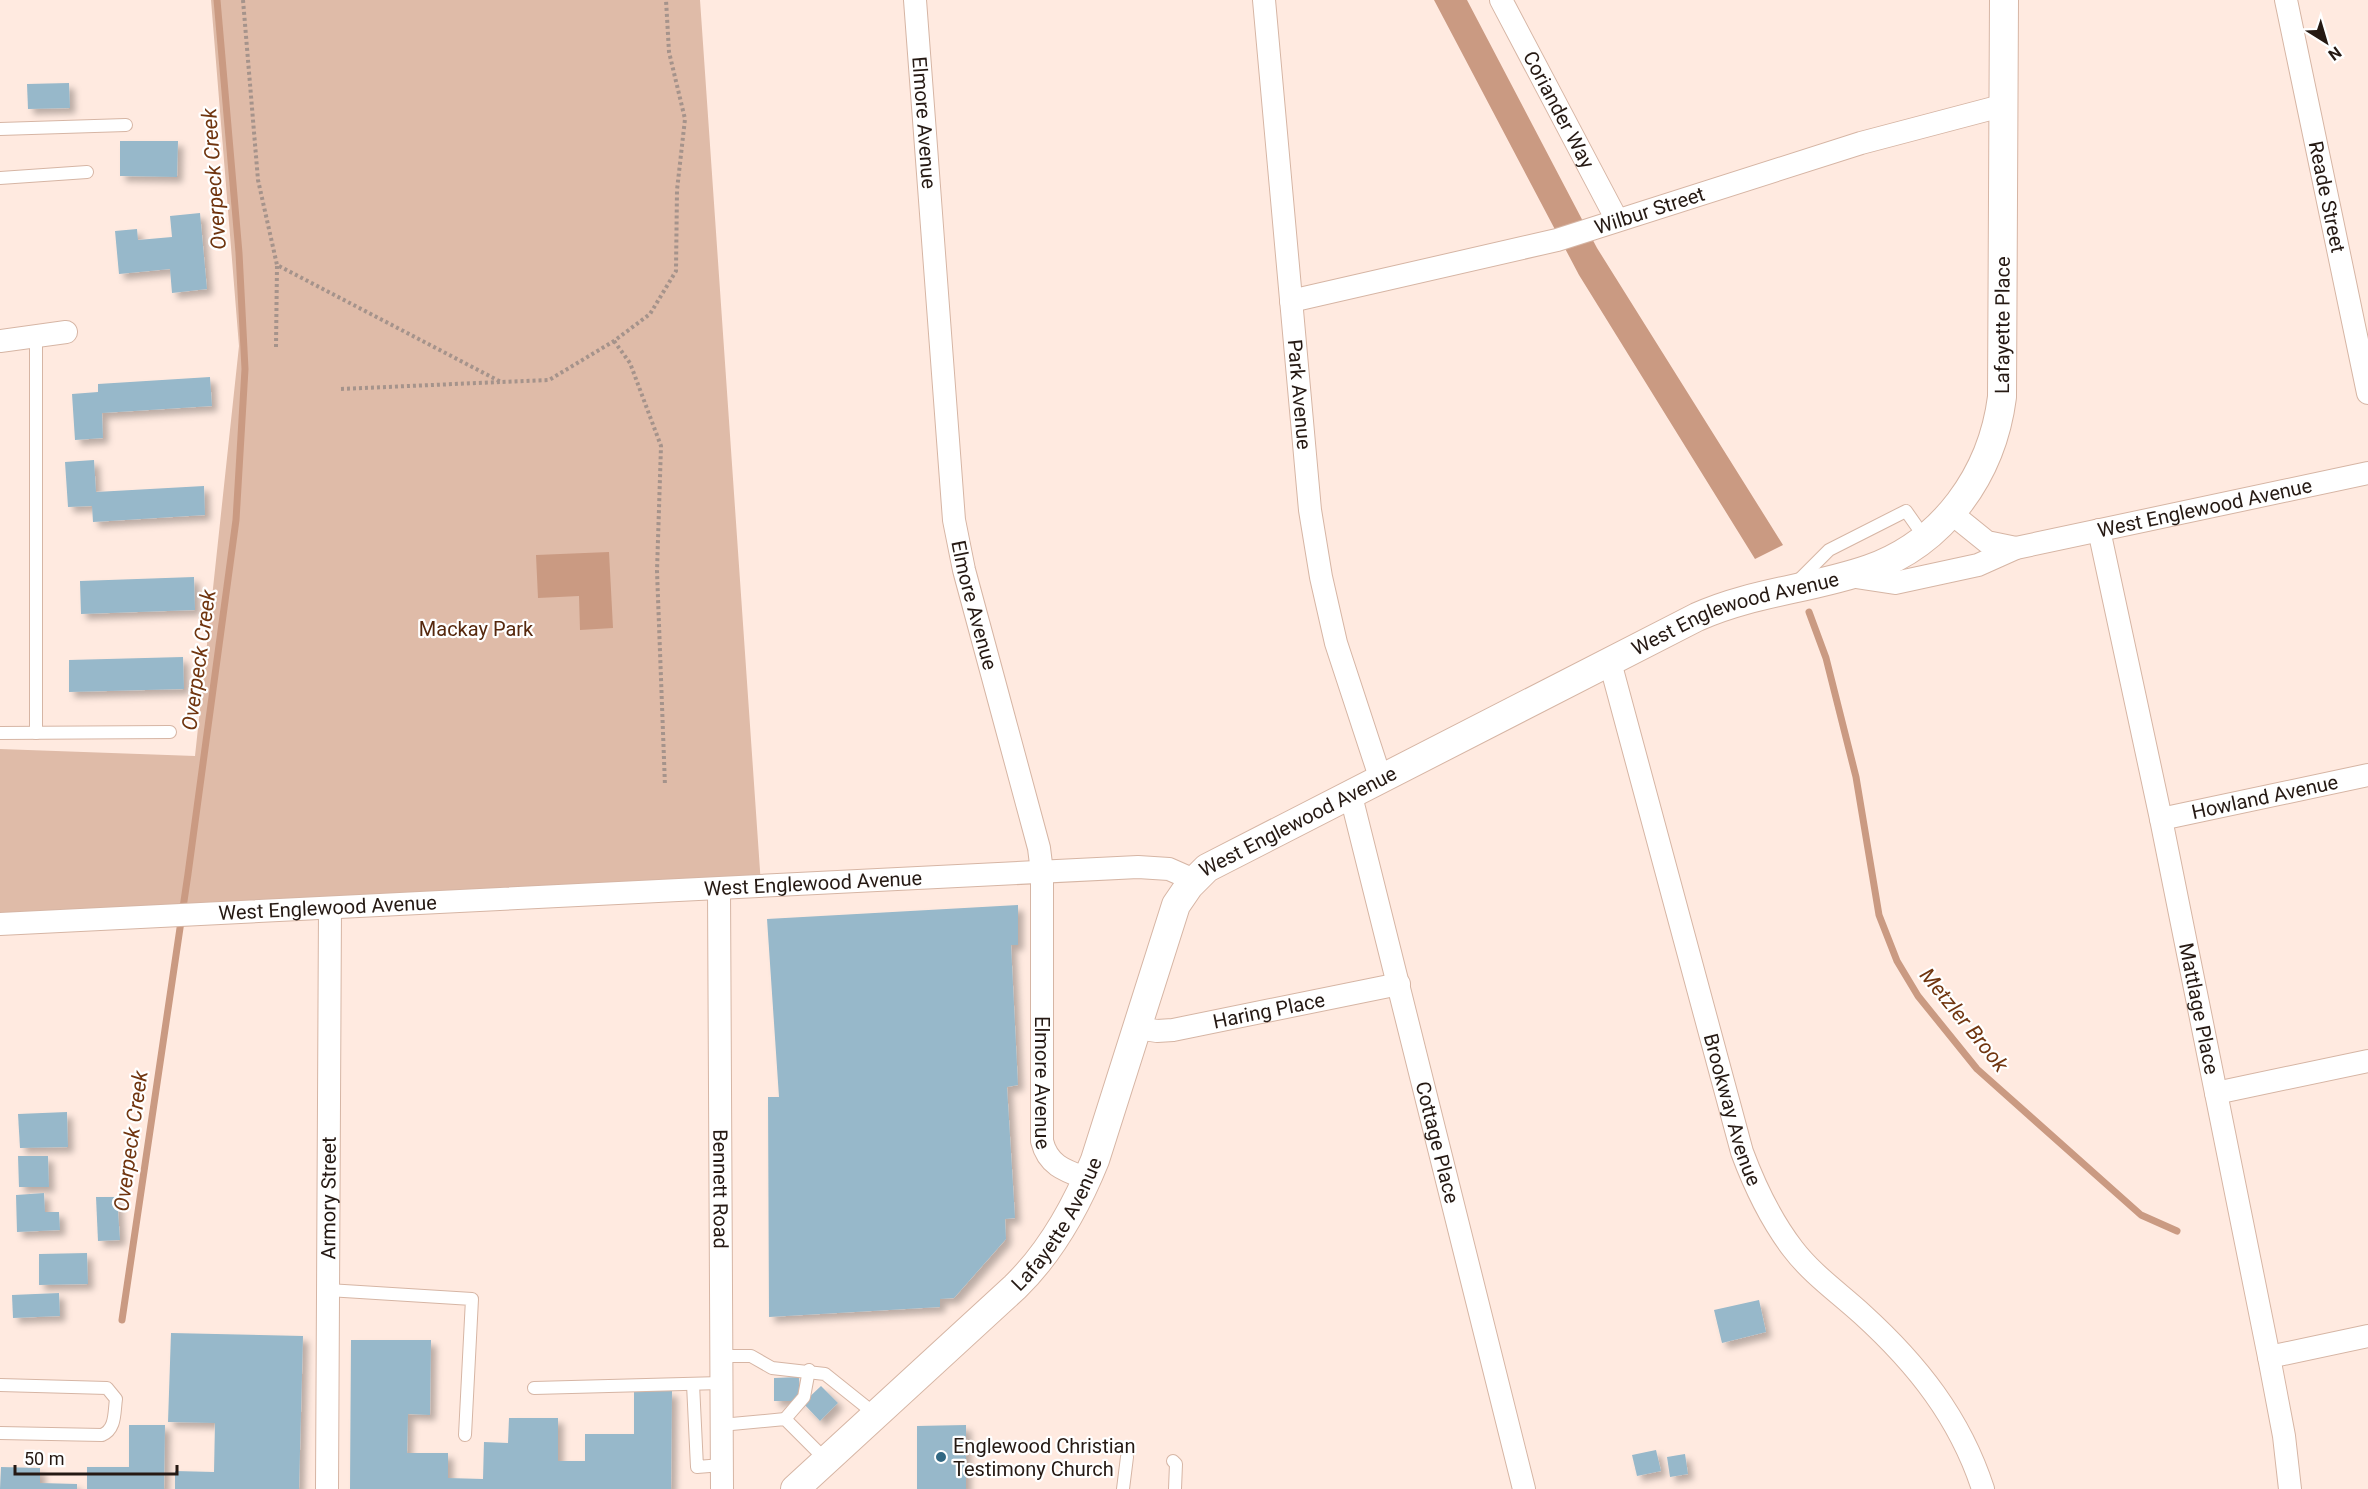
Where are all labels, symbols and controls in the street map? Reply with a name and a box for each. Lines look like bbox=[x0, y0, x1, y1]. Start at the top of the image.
north arrow bbox=[2296, 12, 2356, 72]
text: N bbox=[2324, 43, 2345, 65]
street label: Coriander Way bbox=[1518, 47, 1600, 173]
street label: Elmore Avenue bbox=[907, 56, 941, 190]
water label: Overpeck Creek bbox=[197, 107, 231, 251]
street label: Reade Street bbox=[2304, 139, 2350, 255]
street label: Wilbur Street bbox=[1591, 182, 1708, 239]
street label: Lafayette Place bbox=[1990, 256, 2015, 394]
street label: Park Avenue bbox=[1283, 338, 1316, 451]
street label: West Englewood Avenue bbox=[2095, 473, 2314, 542]
street label: Elmore Avenue bbox=[946, 538, 1002, 673]
street label: West Englewood Avenue bbox=[1628, 567, 1841, 660]
water label: Overpeck Creek bbox=[177, 587, 221, 732]
park label: Mackay Park bbox=[419, 617, 534, 641]
street label: West Englewood Avenue bbox=[1195, 761, 1401, 882]
street label: Howland Avenue bbox=[2189, 770, 2340, 824]
street label: West Englewood Avenue bbox=[703, 866, 923, 901]
street label: West Englewood Avenue bbox=[218, 890, 437, 925]
street label: Mattlage Place bbox=[2174, 941, 2224, 1076]
water label: Metzler Brook bbox=[1915, 963, 2013, 1077]
street label: Haring Place bbox=[1211, 987, 1327, 1034]
street label: Elmore Avenue bbox=[1030, 1016, 1056, 1152]
street label: Brookway Avenue bbox=[1699, 1031, 1766, 1190]
water label: Overpeck Creek bbox=[109, 1068, 153, 1213]
street label: Cottage Place bbox=[1411, 1079, 1464, 1206]
street label: Bennett Road bbox=[708, 1129, 733, 1249]
street label: Armory Street bbox=[316, 1136, 341, 1260]
street label: Lafayette Avenue bbox=[1006, 1154, 1107, 1296]
place label: Englewood Christian Testimony Church bbox=[953, 1434, 1136, 1481]
scale bar bbox=[15, 1438, 177, 1476]
text: 50 m bbox=[24, 1448, 64, 1469]
marker: Englewood Christian Testimony Church bbox=[934, 1450, 948, 1464]

